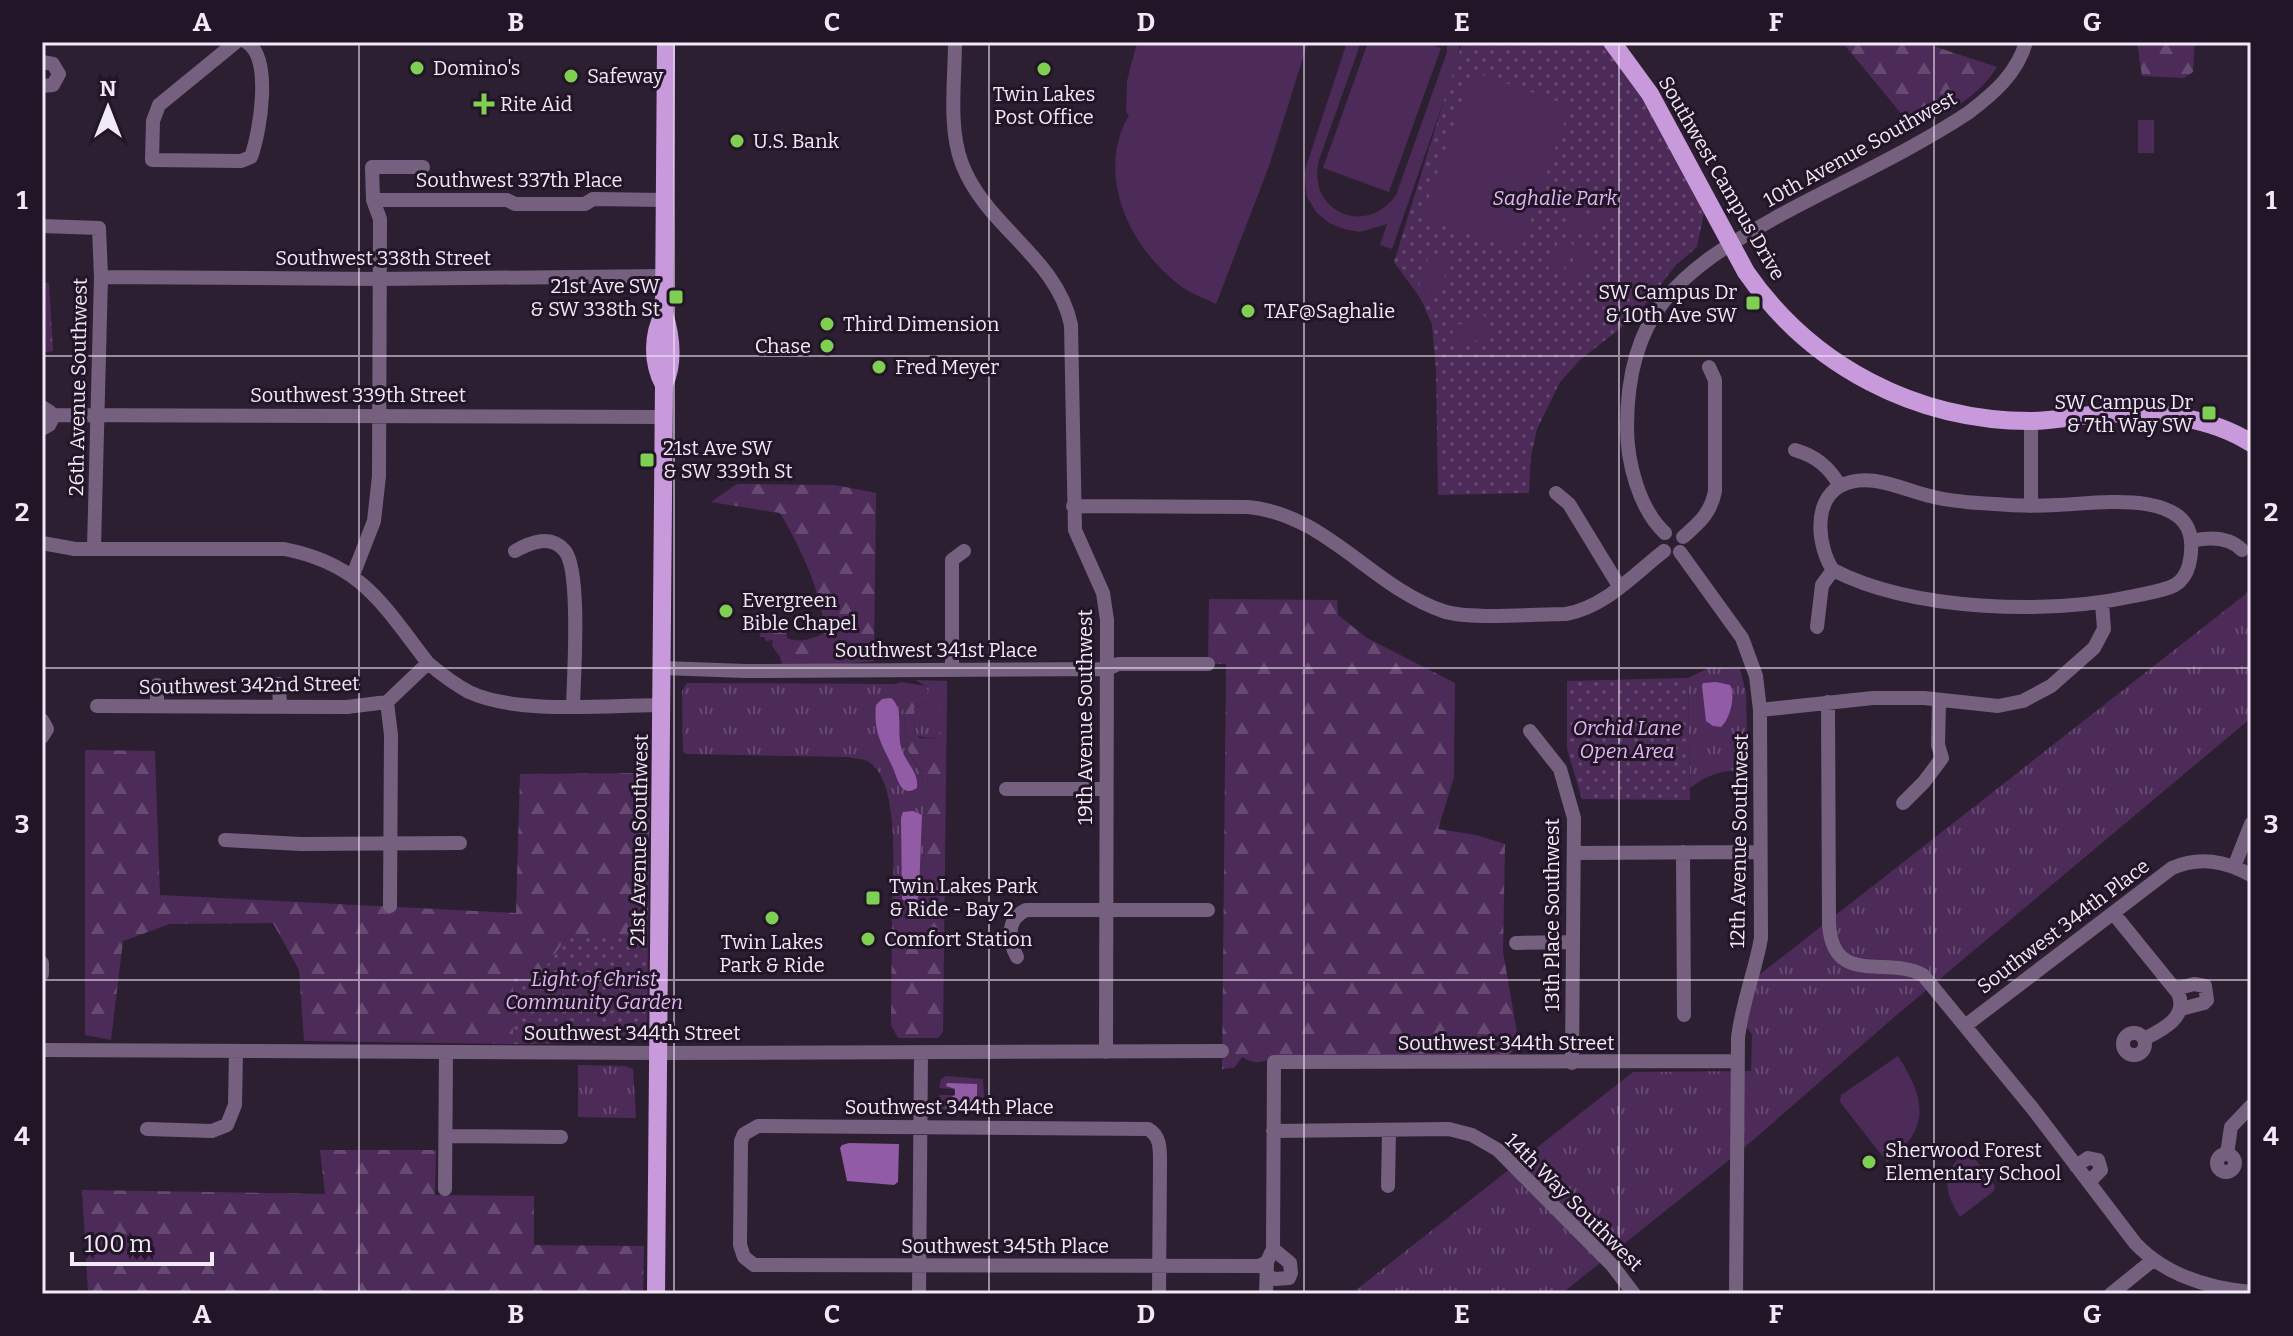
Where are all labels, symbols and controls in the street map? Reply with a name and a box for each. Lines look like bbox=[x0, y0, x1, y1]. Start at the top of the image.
text: A bbox=[193, 7, 212, 38]
text: B bbox=[508, 7, 524, 38]
text: C bbox=[824, 7, 840, 38]
text: D bbox=[1137, 7, 1155, 38]
text: E bbox=[1454, 7, 1470, 38]
text: F bbox=[1769, 7, 1784, 38]
text: G bbox=[2083, 7, 2102, 38]
place label: Domino's bbox=[433, 56, 520, 80]
marker: Domino's bbox=[408, 59, 426, 77]
marker: Twin Lakes Post Office bbox=[1035, 60, 1053, 78]
place label: Safeway bbox=[587, 64, 664, 88]
marker: Safeway bbox=[562, 67, 580, 85]
north arrow bbox=[68, 68, 148, 148]
street label: Southwest Campus Drive bbox=[1654, 72, 1790, 284]
text: N bbox=[100, 75, 117, 102]
place label: Twin Lakes Post Office bbox=[993, 82, 1095, 129]
street label: 10th Avenue Southwest bbox=[1759, 86, 1961, 212]
place label: Rite Aid bbox=[500, 92, 573, 116]
marker: Rite Aid bbox=[475, 95, 493, 113]
place label: U.S. Bank bbox=[753, 129, 840, 153]
marker: U.S. Bank bbox=[728, 132, 746, 150]
street label: Southwest 337th Place bbox=[416, 168, 622, 192]
text: 1 bbox=[16, 185, 28, 216]
text: 1 bbox=[2265, 185, 2277, 216]
park label: Saghalie Park bbox=[1493, 186, 1618, 210]
street label: Southwest 338th Street bbox=[275, 246, 491, 270]
place label: 21st Ave SW & SW 338th St bbox=[530, 274, 661, 321]
street label: 26th Avenue Southwest bbox=[64, 278, 92, 496]
place label: SW Campus Dr & 10th Ave SW bbox=[1598, 280, 1738, 327]
marker: 21st Ave SW & SW 338th St bbox=[667, 288, 685, 306]
marker: SW Campus Dr & 10th Ave SW bbox=[1744, 294, 1762, 312]
place label: TAF@Saghalie bbox=[1264, 299, 1395, 323]
marker: TAF@Saghalie bbox=[1239, 302, 1257, 320]
place label: Third Dimension bbox=[843, 312, 1000, 336]
marker: Third Dimension bbox=[818, 315, 836, 333]
place label: Chase bbox=[755, 334, 811, 358]
marker: Chase bbox=[818, 337, 836, 355]
place label: Fred Meyer bbox=[895, 355, 999, 379]
marker: Fred Meyer bbox=[870, 358, 888, 376]
street label: Southwest 339th Street bbox=[250, 383, 466, 407]
place label: SW Campus Dr & 7th Way SW bbox=[2054, 390, 2194, 437]
marker: SW Campus Dr & 7th Way SW bbox=[2200, 404, 2218, 422]
place label: 21st Ave SW & SW 339th St bbox=[663, 436, 793, 483]
marker: 21st Ave SW & SW 339th St bbox=[638, 451, 656, 469]
text: 2 bbox=[15, 497, 29, 528]
text: 2 bbox=[2264, 497, 2278, 528]
place label: Evergreen Bible Chapel bbox=[742, 588, 857, 635]
marker: Evergreen Bible Chapel bbox=[717, 602, 735, 620]
street label: 19th Avenue Southwest bbox=[1073, 609, 1097, 825]
street label: Southwest 341st Place bbox=[835, 638, 1037, 662]
street label: Southwest 342nd Street bbox=[138, 671, 360, 699]
park label: Orchid Lane Open Area bbox=[1573, 716, 1681, 763]
street label: 12th Avenue Southwest bbox=[1725, 733, 1753, 949]
street label: 21st Avenue Southwest bbox=[625, 734, 653, 946]
text: 3 bbox=[15, 809, 29, 840]
text: 3 bbox=[2264, 809, 2278, 840]
street label: 13th Place Southwest bbox=[1540, 818, 1564, 1012]
street label: Southwest 344th Place bbox=[1972, 853, 2154, 999]
place label: Twin Lakes Park & Ride - Bay 2 bbox=[889, 874, 1039, 921]
marker: Twin Lakes Park & Ride - Bay 2 bbox=[864, 889, 882, 907]
marker: Twin Lakes Park & Ride bbox=[763, 909, 781, 927]
place label: Comfort Station bbox=[884, 927, 1033, 951]
place label: Twin Lakes Park & Ride bbox=[719, 930, 825, 977]
marker: Comfort Station bbox=[859, 930, 877, 948]
park label: Light of Christ Community Garden bbox=[505, 967, 683, 1014]
street label: Southwest 344th Street bbox=[524, 1021, 740, 1045]
street label: Southwest 344th Street bbox=[1398, 1031, 1614, 1055]
street label: Southwest 344th Place bbox=[844, 1095, 1054, 1119]
text: 4 bbox=[14, 1121, 30, 1152]
text: 4 bbox=[2263, 1121, 2279, 1152]
street label: 14th Way Southwest bbox=[1500, 1128, 1648, 1276]
place label: Sherwood Forest Elementary School bbox=[1885, 1138, 2062, 1185]
marker: Sherwood Forest Elementary School bbox=[1860, 1153, 1878, 1171]
scale bar bbox=[72, 1216, 212, 1266]
text: 100 m bbox=[84, 1230, 152, 1258]
street label: Southwest 345th Place bbox=[901, 1234, 1109, 1258]
text: A bbox=[193, 1299, 212, 1330]
text: B bbox=[508, 1299, 524, 1330]
text: C bbox=[824, 1299, 840, 1330]
text: D bbox=[1137, 1299, 1155, 1330]
text: E bbox=[1454, 1299, 1470, 1330]
text: F bbox=[1769, 1299, 1784, 1330]
text: G bbox=[2083, 1299, 2102, 1330]

